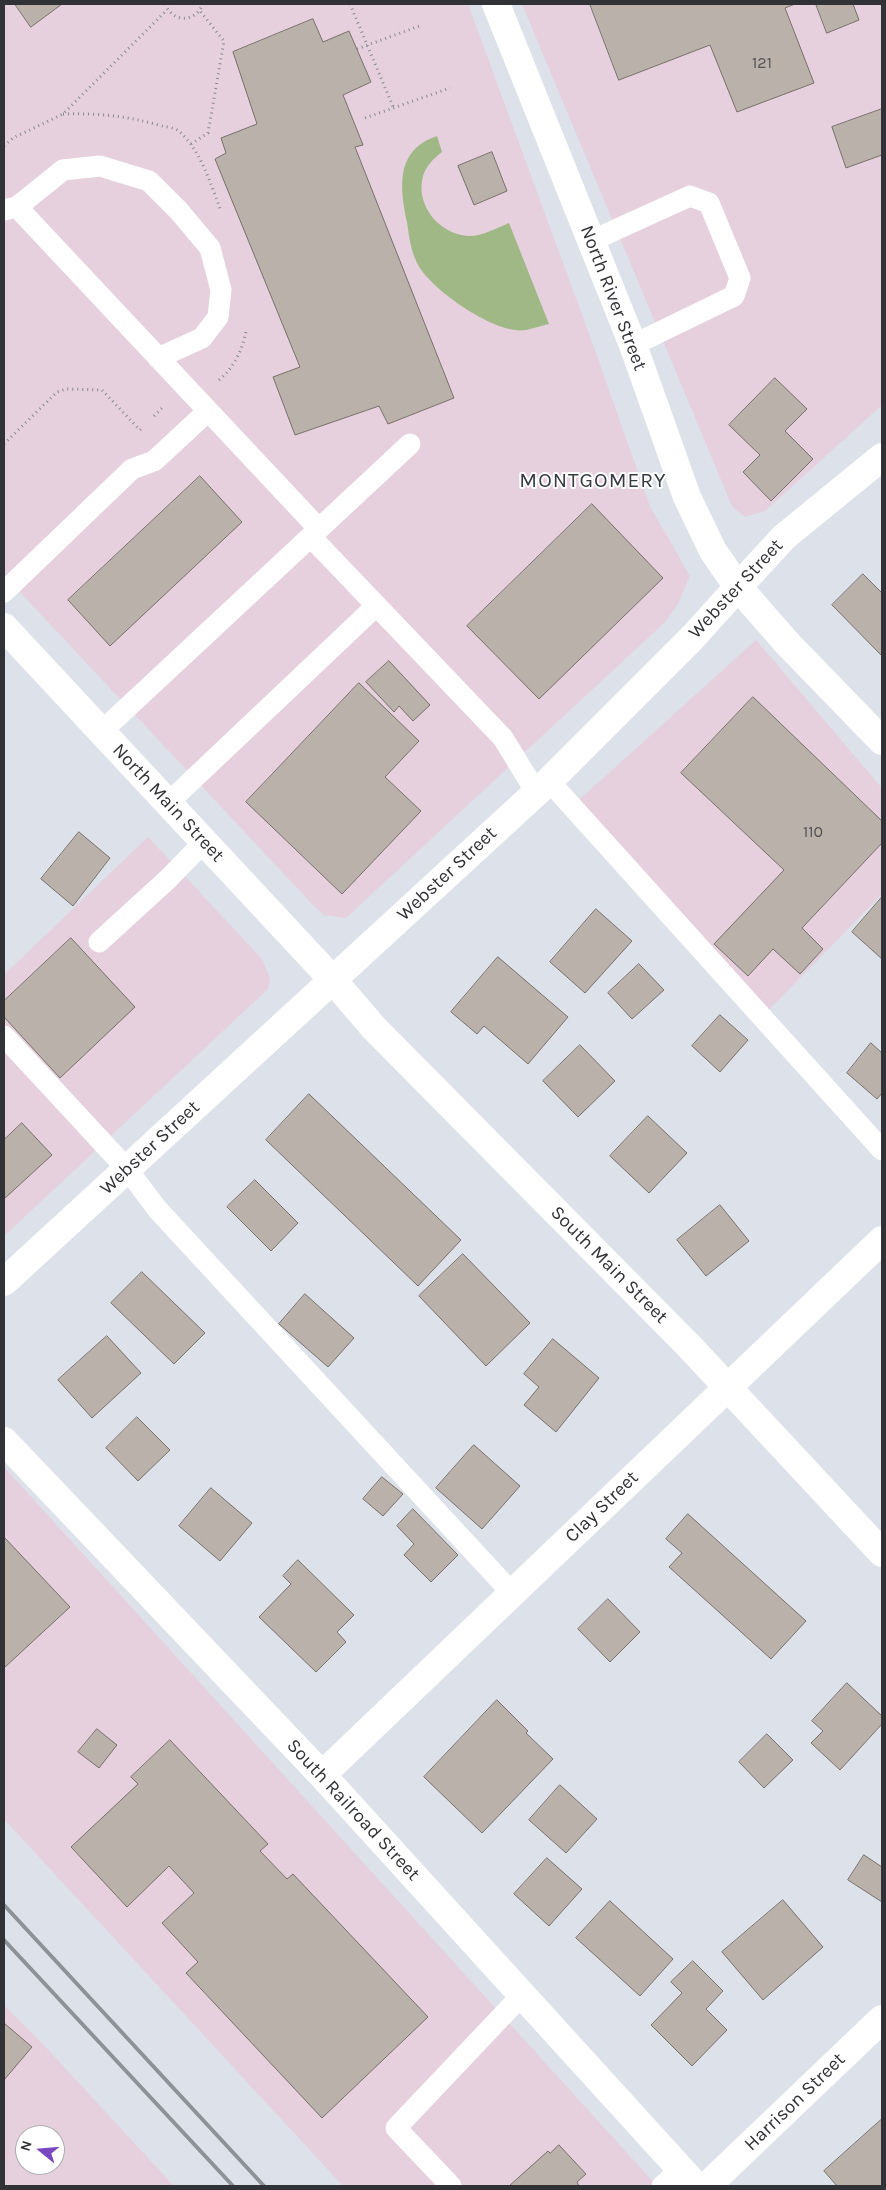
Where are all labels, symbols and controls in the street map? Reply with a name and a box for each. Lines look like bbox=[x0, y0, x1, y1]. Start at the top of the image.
house number: 121 bbox=[752, 53, 772, 73]
street label: North River Street bbox=[575, 222, 651, 374]
district label: MONTGOMERY bbox=[518, 468, 668, 494]
street label: Webster Street bbox=[684, 534, 788, 644]
street label: North Main Street bbox=[107, 739, 229, 867]
street label: Webster Street bbox=[392, 822, 502, 926]
house number: 110 bbox=[803, 822, 823, 842]
street label: Webster Street bbox=[95, 1096, 205, 1200]
street label: South Main Street bbox=[545, 1201, 673, 1329]
street label: Clay Street bbox=[561, 1467, 643, 1547]
street label: South Railroad Street bbox=[282, 1734, 424, 1886]
street label: Harrison Street bbox=[740, 2048, 850, 2156]
north arrow bbox=[15, 2125, 65, 2175]
text: N bbox=[17, 2138, 36, 2153]

